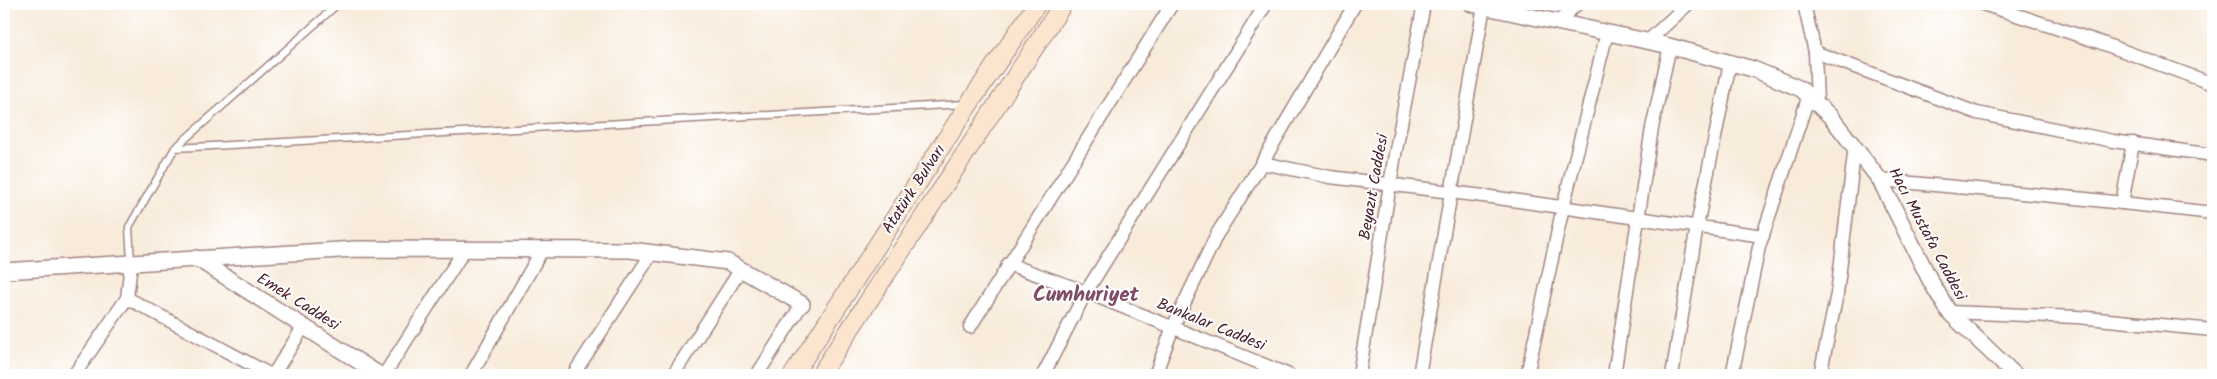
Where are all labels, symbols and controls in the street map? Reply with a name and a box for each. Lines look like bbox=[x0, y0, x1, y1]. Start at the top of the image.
street label: Beyazıt Caddesi bbox=[1352, 131, 1396, 242]
street label: Atatürk Bulvarı bbox=[876, 139, 952, 239]
street label: Hacı Mustafa Caddesi bbox=[1881, 163, 1973, 306]
street label: Emek Caddesi bbox=[251, 266, 346, 338]
district label: Cumhuriyet bbox=[1033, 279, 1140, 312]
street label: Bankalar Caddesi bbox=[1153, 292, 1270, 359]

